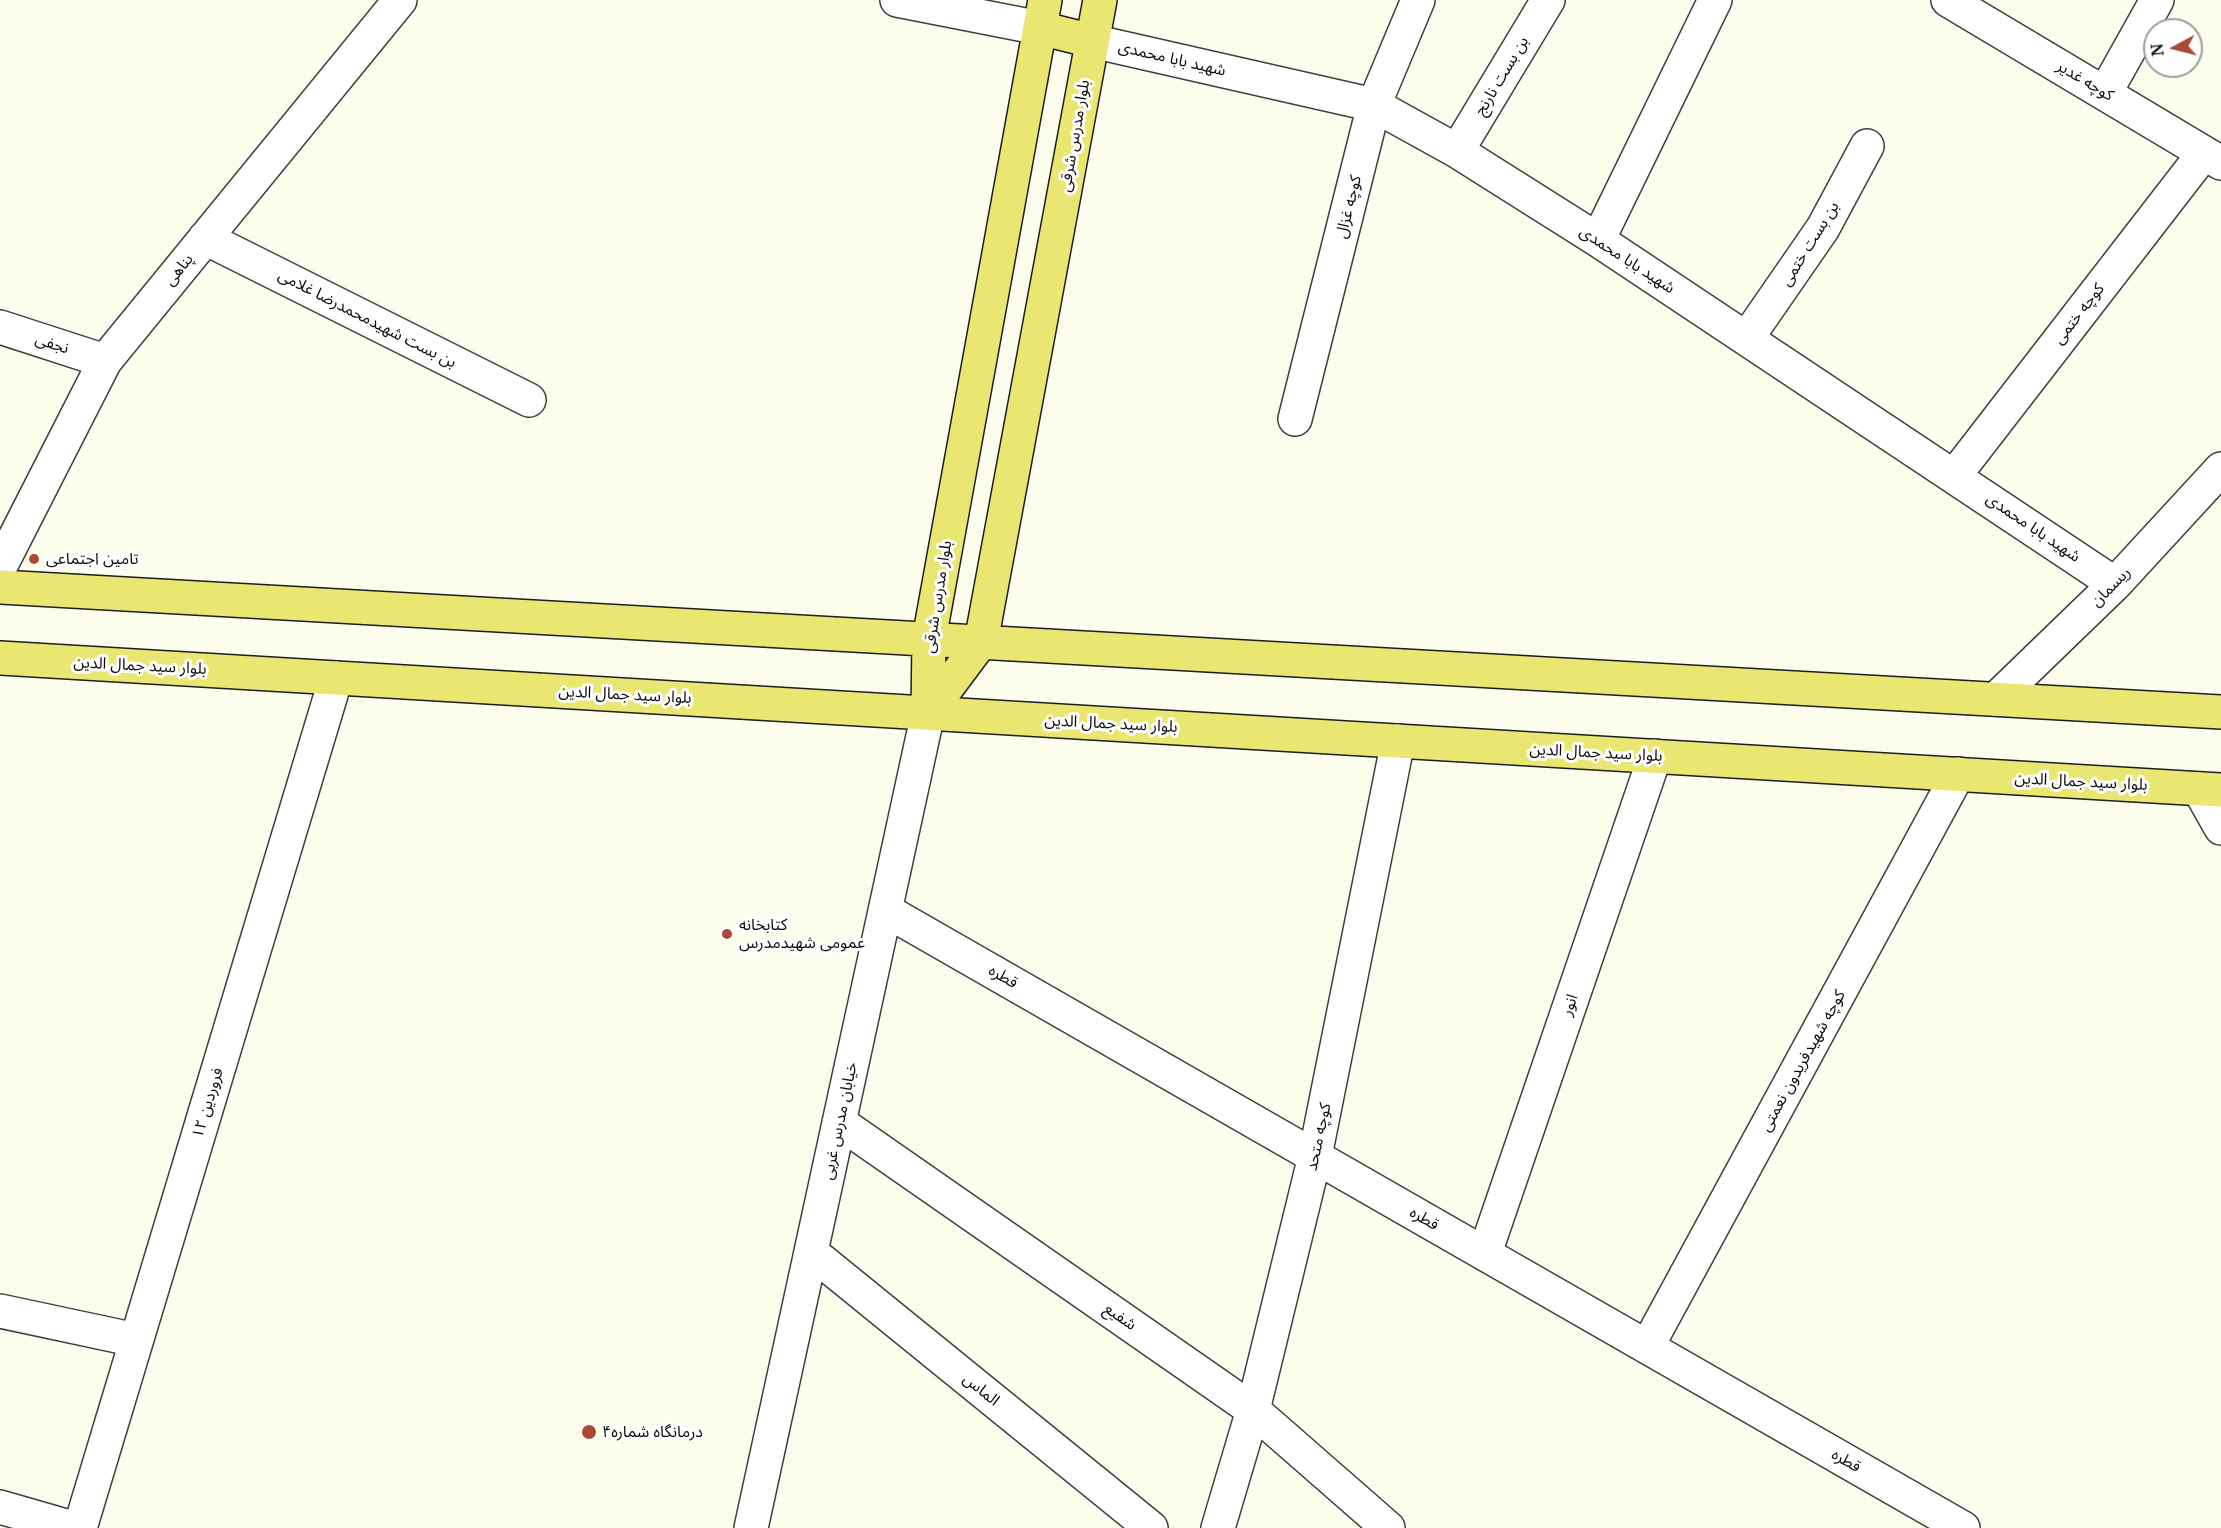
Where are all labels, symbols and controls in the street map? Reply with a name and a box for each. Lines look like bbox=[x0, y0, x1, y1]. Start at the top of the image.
north arrow bbox=[2143, 18, 2203, 78]
street label: بن بست نارنج bbox=[1471, 33, 1533, 119]
street label: شهید بابا محمدی bbox=[1116, 37, 1228, 81]
text: N bbox=[2145, 42, 2169, 58]
street label: کوچه غدیر bbox=[2053, 57, 2117, 105]
street label: بلوار مدرس شرقی bbox=[1056, 78, 1094, 194]
street label: کوچه غزال bbox=[1332, 173, 1366, 241]
street label: بن بست ختمی bbox=[1776, 198, 1844, 290]
street label: شهید بابا محمدی bbox=[1576, 222, 1678, 298]
street label: پناهی bbox=[160, 250, 198, 290]
street label: بن بست شهیدمحمدرضا غلامی bbox=[275, 266, 459, 372]
street label: کوچه ختمی bbox=[2049, 280, 2109, 348]
street label: نجفی bbox=[33, 330, 71, 358]
street label: شهید بابا محمدی bbox=[1982, 489, 2084, 567]
street label: بلوار مدرس شرقی bbox=[920, 539, 956, 655]
place label: تامین اجتماعی bbox=[46, 549, 139, 569]
marker: تامین اجتماعی bbox=[27, 552, 41, 566]
street label: ریسمان bbox=[2087, 563, 2135, 611]
street label: بلوار سید جمال الدین bbox=[73, 653, 207, 679]
street label: بلوار سید جمال الدین bbox=[558, 682, 692, 708]
street label: بلوار سید جمال الدین bbox=[1044, 711, 1178, 737]
street label: بلوار سید جمال الدین bbox=[1529, 740, 1663, 766]
street label: بلوار سید جمال الدین bbox=[2014, 769, 2148, 795]
place label: کتابخانه عمومی شهیدمدرس bbox=[739, 915, 865, 953]
marker: کتابخانه عمومی شهیدمدرس bbox=[720, 927, 734, 941]
street label: قطره bbox=[985, 961, 1021, 993]
street label: کوچه شهیدفریدون نعمتی bbox=[1756, 987, 1850, 1135]
street label: انور bbox=[1557, 992, 1583, 1018]
street label: خیابان مدرس غربی bbox=[818, 1060, 862, 1182]
street label: ۱۲ فروردین bbox=[188, 1065, 228, 1141]
street label: کوچه متحد bbox=[1302, 1101, 1336, 1173]
street label: قطره bbox=[1406, 1203, 1442, 1235]
street label: شفیع bbox=[1100, 1299, 1140, 1335]
street label: الماس bbox=[959, 1370, 1003, 1410]
place label: درمانگاه شماره۴ bbox=[602, 1422, 703, 1442]
marker: درمانگاه شماره۴ bbox=[580, 1423, 598, 1441]
street label: قطره bbox=[1828, 1445, 1864, 1477]

